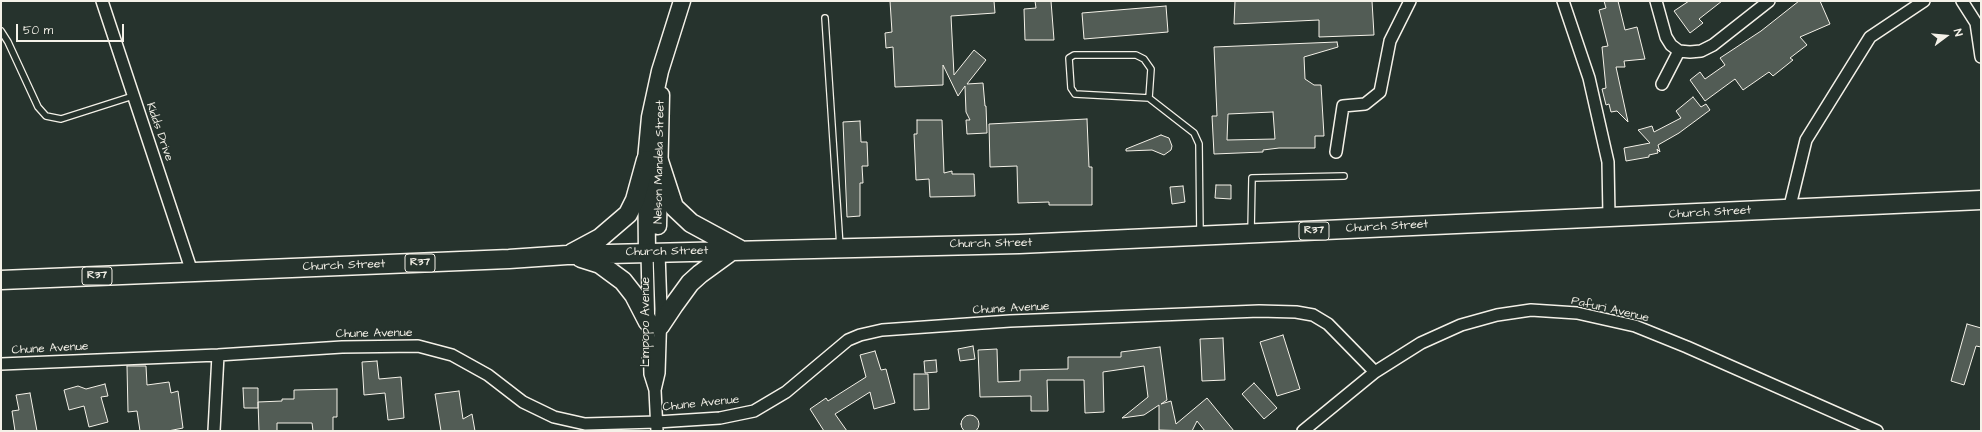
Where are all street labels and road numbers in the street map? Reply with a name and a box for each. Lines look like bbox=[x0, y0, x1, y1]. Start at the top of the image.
street label: Nelson Mandela Street bbox=[652, 100, 668, 224]
street label: Kidds Drive bbox=[142, 101, 176, 163]
street label: Church Street bbox=[1668, 204, 1752, 222]
street label: Church Street bbox=[1345, 218, 1429, 236]
road number: R37 bbox=[1299, 222, 1329, 240]
street label: Church Street bbox=[950, 236, 1032, 252]
street label: Church Street bbox=[626, 244, 708, 260]
road number: R37 bbox=[405, 254, 435, 272]
street label: Church Street bbox=[303, 257, 385, 275]
road number: R37 bbox=[82, 267, 112, 285]
street label: Limpopo Avenue bbox=[639, 277, 653, 367]
street label: Pafuri Avenue bbox=[1570, 294, 1650, 326]
street label: Chune Avenue bbox=[972, 300, 1050, 318]
street label: Chune Avenue bbox=[335, 326, 413, 342]
street label: Chune Avenue bbox=[11, 340, 89, 358]
street label: Chune Avenue bbox=[662, 393, 740, 415]

